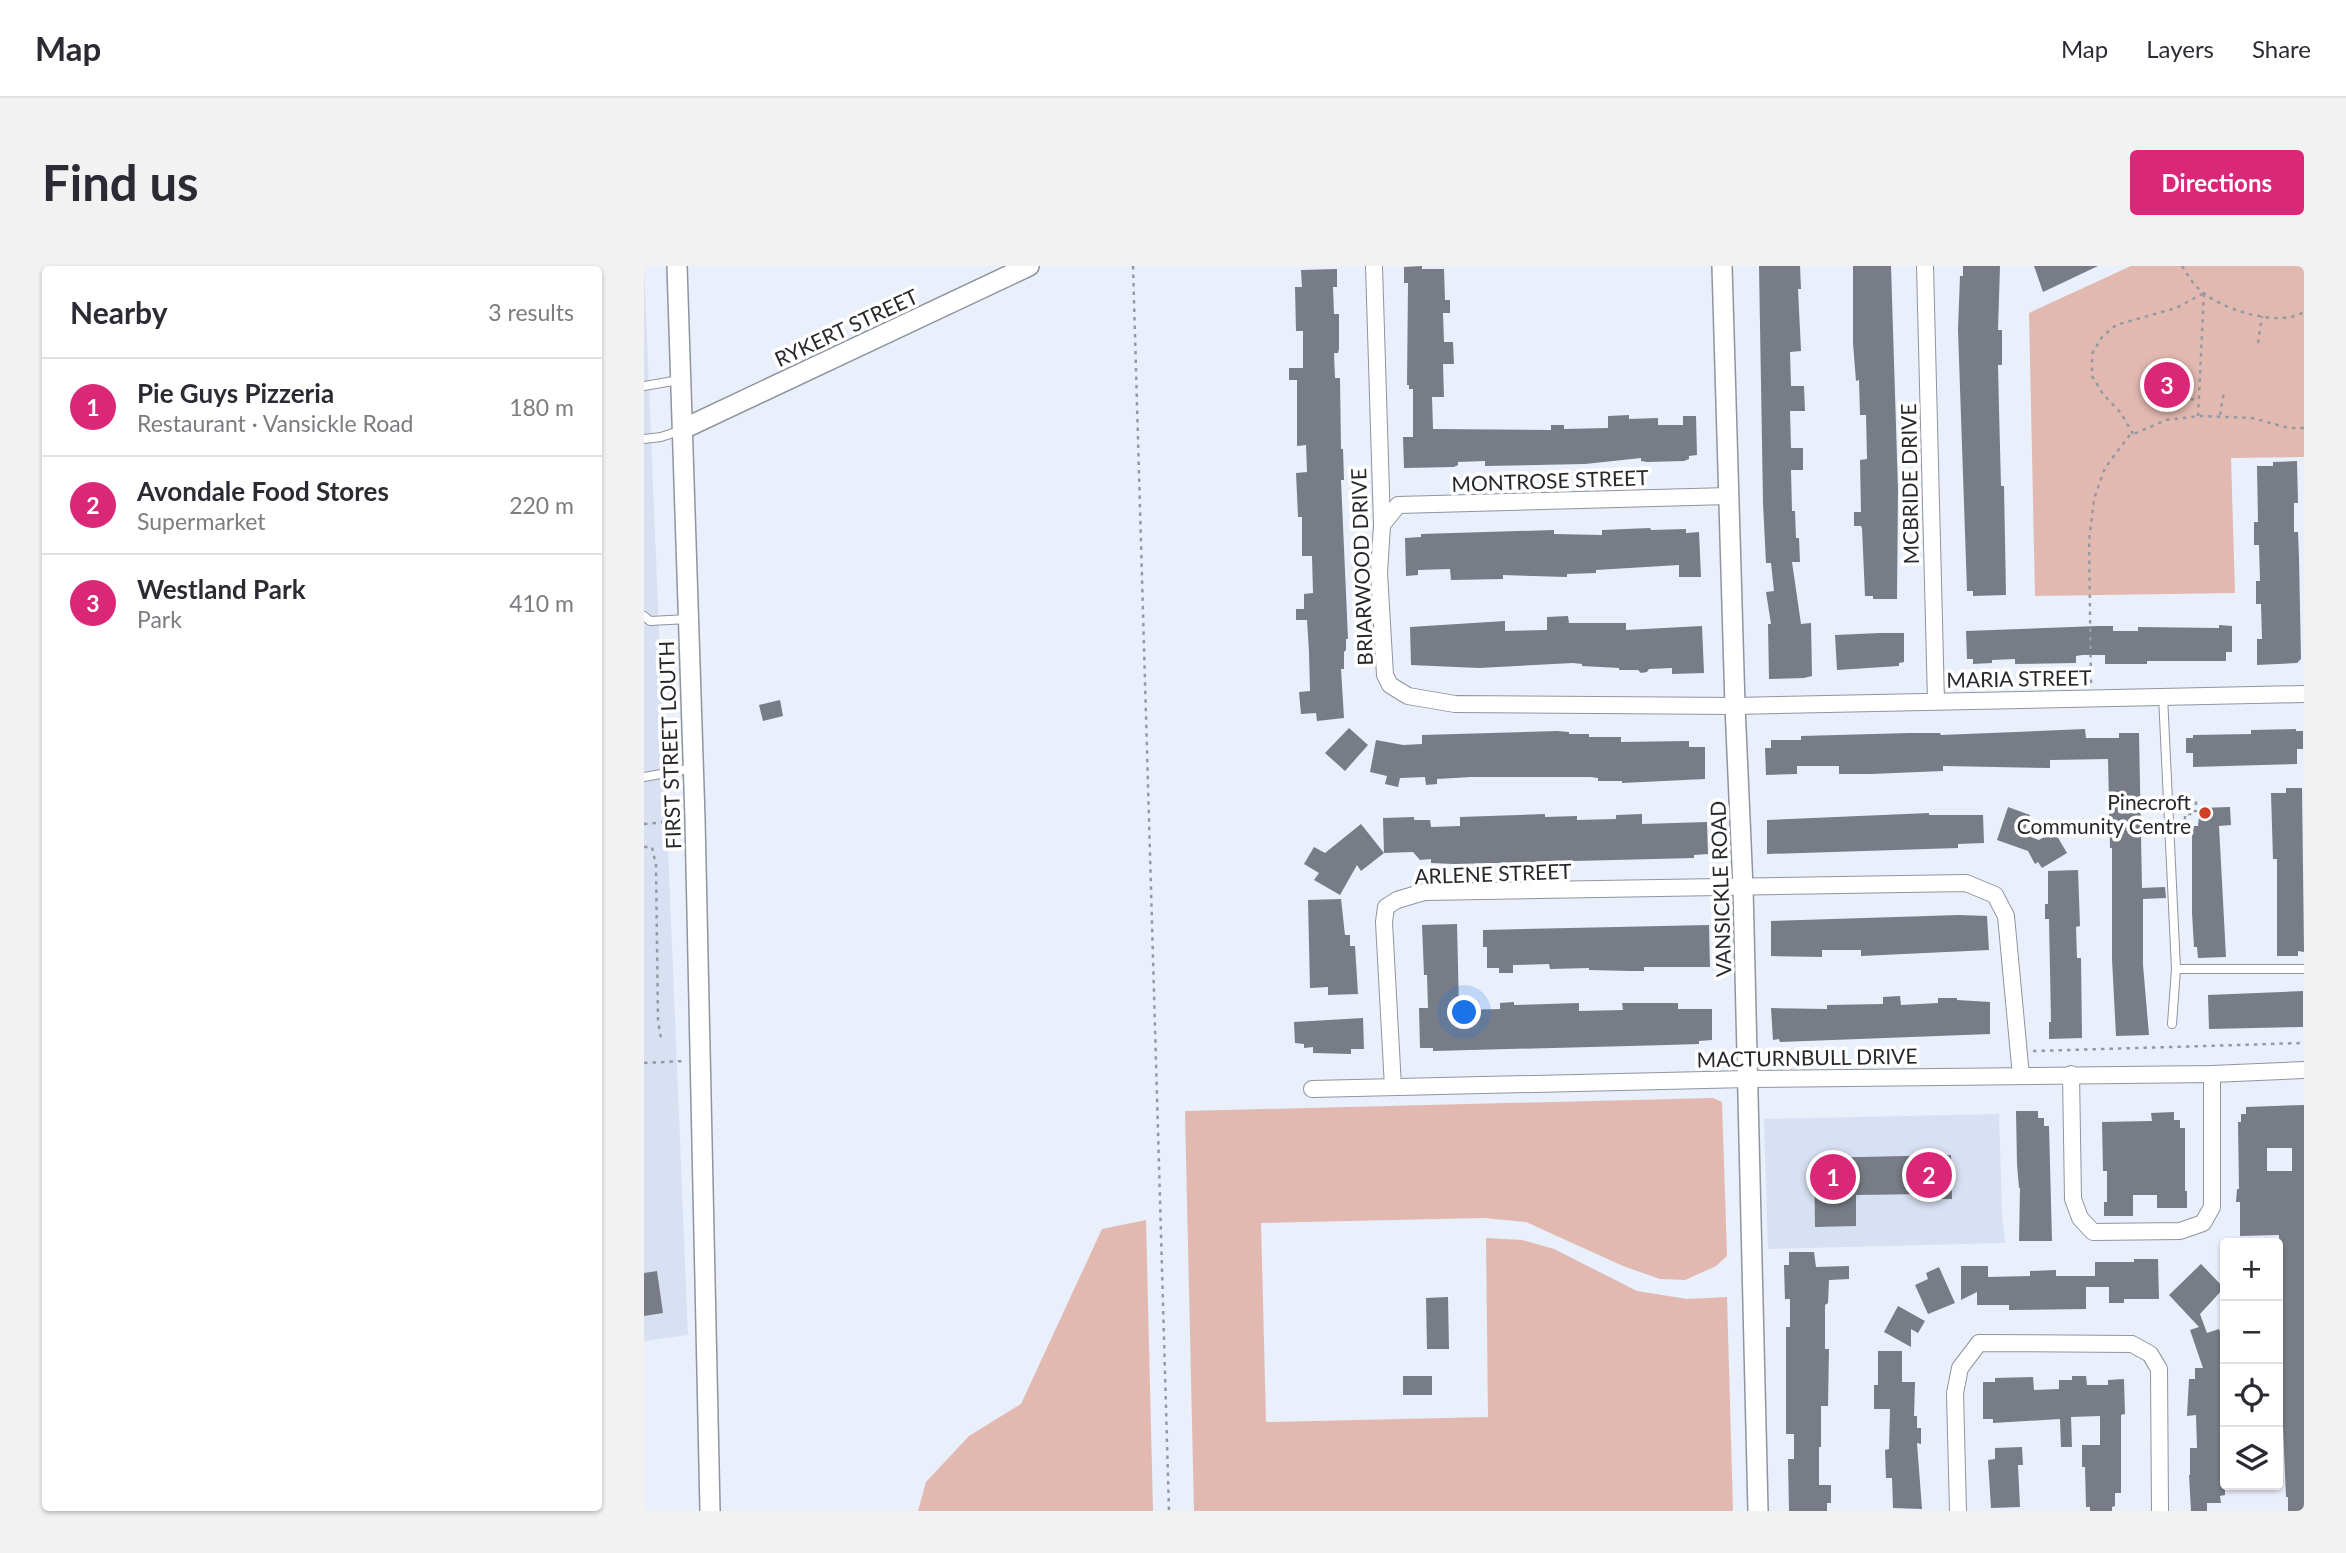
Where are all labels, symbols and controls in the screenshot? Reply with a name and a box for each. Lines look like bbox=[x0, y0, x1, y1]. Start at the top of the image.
text: Map bbox=[35, 28, 101, 68]
text: Map bbox=[2061, 34, 2108, 63]
text: Layers bbox=[2146, 34, 2214, 63]
text: Share bbox=[2252, 34, 2311, 63]
button: Directions bbox=[2130, 150, 2304, 215]
text: Find us bbox=[42, 153, 199, 211]
street label: RYKERT STREET bbox=[770, 283, 922, 371]
text: Nearby bbox=[70, 294, 168, 330]
text: 3 results bbox=[488, 298, 574, 326]
pin: 3 bbox=[2144, 359, 2190, 411]
text: Pie Guys Pizzeria bbox=[137, 377, 334, 409]
text: 1 bbox=[86, 393, 100, 421]
text: 180 m bbox=[509, 393, 574, 421]
street label: MCBRIDE DRIVE bbox=[1895, 403, 1923, 565]
text: Restaurant · Vansickle Road bbox=[137, 409, 414, 437]
street label: MONTROSE STREET bbox=[1451, 464, 1649, 496]
street label: BRIARWOOD DRIVE bbox=[1345, 468, 1377, 666]
text: Avondale Food Stores bbox=[137, 475, 389, 507]
text: 2 bbox=[86, 491, 100, 519]
text: 220 m bbox=[509, 491, 574, 519]
text: Supermarket bbox=[137, 507, 266, 535]
text: Westland Park bbox=[137, 573, 306, 605]
text: 3 bbox=[86, 589, 100, 617]
text: 410 m bbox=[509, 589, 574, 617]
text: Park bbox=[137, 605, 182, 633]
street label: FIRST STREET LOUTH bbox=[653, 640, 685, 850]
street label: MARIA STREET bbox=[1946, 664, 2092, 692]
place label: Pinecroft Community Centre bbox=[2017, 789, 2192, 838]
street label: VANSICKLE ROAD bbox=[1704, 800, 1736, 978]
marker: Pinecroft Community Centre bbox=[2197, 805, 2213, 821]
street label: ARLENE STREET bbox=[1414, 858, 1573, 888]
your location bbox=[1447, 995, 1481, 1029]
street label: MACTURNBULL DRIVE bbox=[1696, 1043, 1918, 1071]
pin: 2 bbox=[1906, 1149, 1952, 1201]
pin: 1 bbox=[1810, 1151, 1856, 1203]
map controls bbox=[2220, 1238, 2283, 1490]
button: + bbox=[2220, 1238, 2283, 1301]
button: − bbox=[2220, 1301, 2283, 1364]
button: locate bbox=[2220, 1364, 2283, 1427]
button: layers bbox=[2220, 1427, 2283, 1490]

